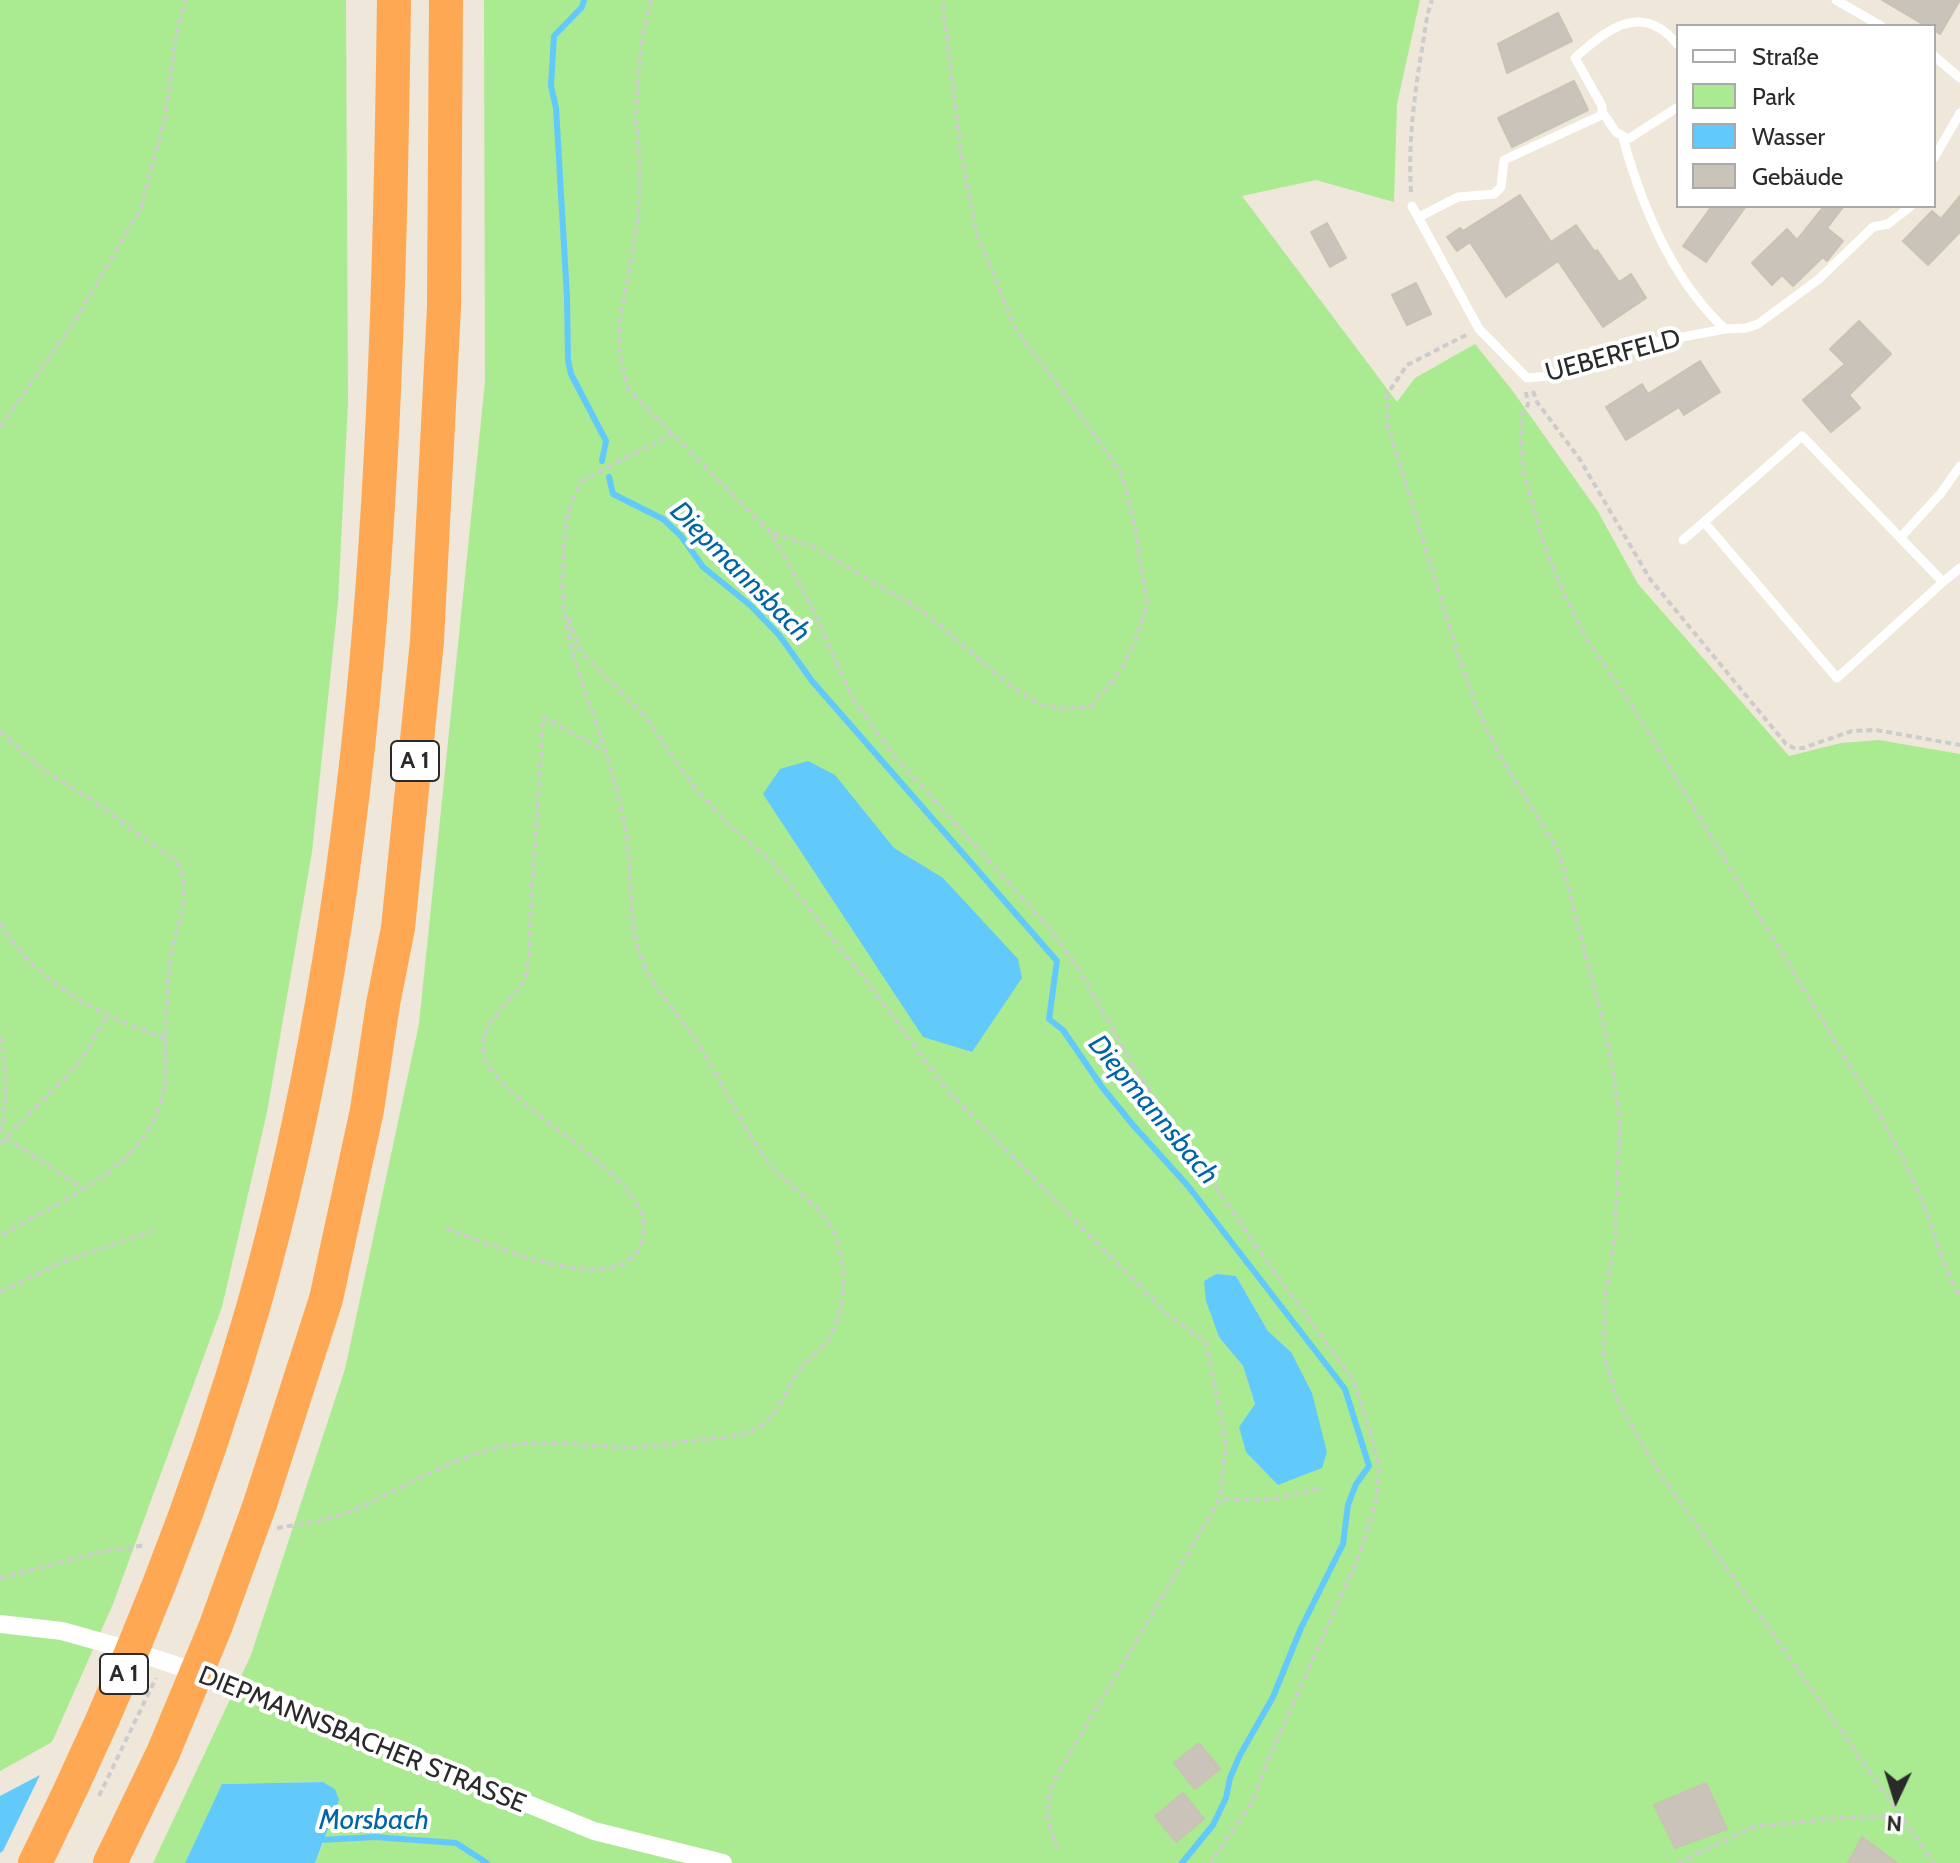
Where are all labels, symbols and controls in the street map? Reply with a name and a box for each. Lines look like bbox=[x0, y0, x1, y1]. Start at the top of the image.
legend bbox=[1676, 24, 1936, 208]
text: Straße bbox=[1752, 42, 1819, 71]
text: Park bbox=[1752, 82, 1795, 111]
text: Wasser bbox=[1752, 122, 1825, 151]
text: Gebäude bbox=[1752, 162, 1843, 191]
street label: UEBERFELD bbox=[1542, 323, 1684, 389]
water label: Diepmannsbach bbox=[663, 495, 817, 649]
road number: A 1 bbox=[391, 741, 439, 781]
water label: Diepmannsbach bbox=[1081, 1028, 1225, 1192]
road number: A 1 bbox=[100, 1654, 148, 1694]
street label: DIEPMANNSBACHER STRASSE bbox=[194, 1660, 530, 1820]
north arrow bbox=[1856, 1759, 1936, 1839]
water label: Morsbach bbox=[319, 1804, 429, 1838]
text: N bbox=[1886, 1809, 1903, 1837]

